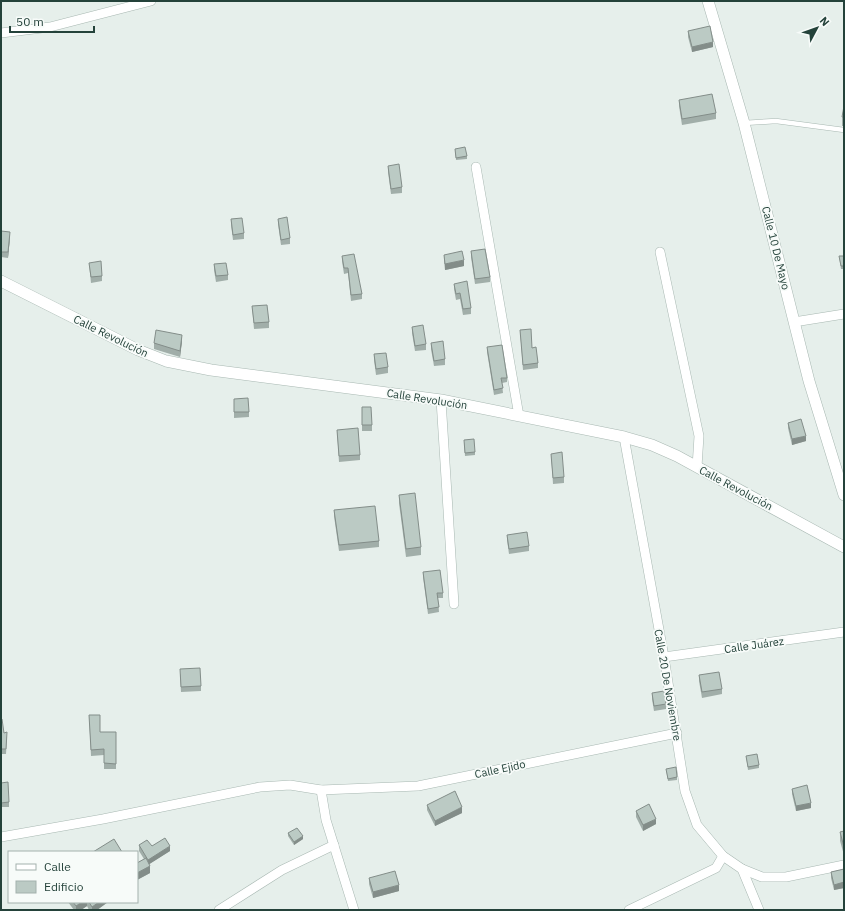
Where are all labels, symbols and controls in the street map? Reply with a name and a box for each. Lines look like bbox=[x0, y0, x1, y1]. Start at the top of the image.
scale bar bbox=[10, 8, 94, 34]
north arrow bbox=[797, 8, 837, 48]
text: 50 m bbox=[16, 14, 44, 29]
text: N bbox=[817, 14, 832, 29]
street label: Calle 10 De Mayo bbox=[759, 205, 793, 291]
street label: Calle Revolución bbox=[71, 312, 151, 360]
street label: Calle Revolución bbox=[386, 386, 468, 412]
street label: Calle Revolución bbox=[697, 463, 775, 513]
street label: Calle 20 De Noviembre bbox=[651, 628, 685, 742]
street label: Calle Juárez bbox=[723, 634, 785, 656]
street label: Calle Ejido bbox=[473, 757, 527, 781]
legend bbox=[8, 851, 138, 903]
text: Calle bbox=[44, 859, 71, 874]
text: Edificio bbox=[44, 879, 84, 894]

